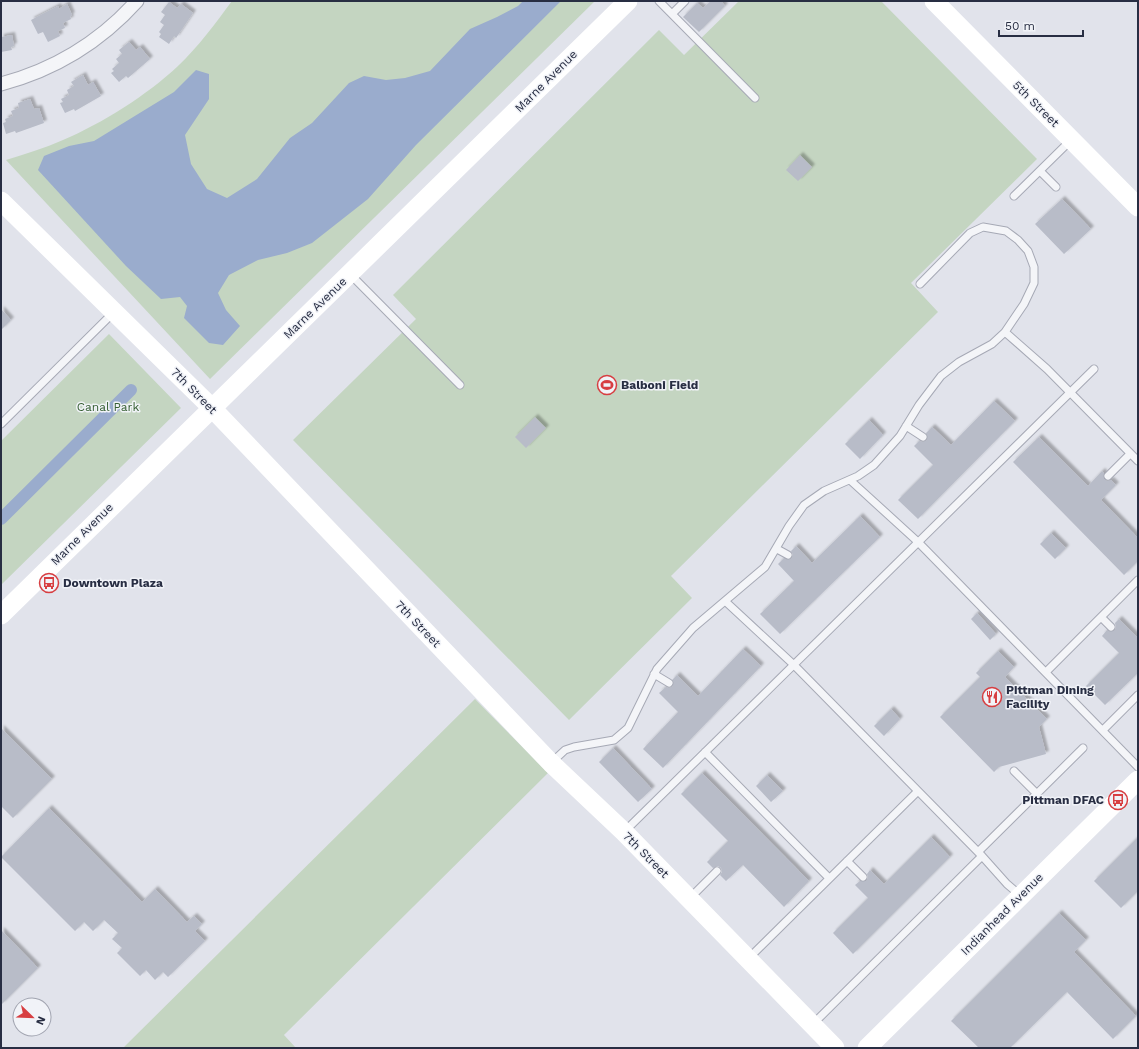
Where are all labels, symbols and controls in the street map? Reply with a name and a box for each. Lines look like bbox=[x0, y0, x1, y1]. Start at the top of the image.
scale bar bbox=[999, 12, 1083, 38]
text: 50 m bbox=[1005, 19, 1035, 33]
street label: Marne Avenue bbox=[512, 47, 580, 115]
street label: 5th Street bbox=[1010, 78, 1062, 130]
street label: Marne Avenue bbox=[281, 274, 350, 342]
street label: 7th Street bbox=[168, 365, 220, 417]
sports icon: Balboni Field bbox=[596, 374, 618, 396]
place label: Balboni Field bbox=[621, 378, 698, 392]
park label: Canal Park bbox=[77, 400, 139, 414]
street label: Marne Avenue bbox=[48, 500, 116, 568]
bus stop icon: Downtown Plaza bbox=[38, 572, 60, 594]
place label: Downtown Plaza bbox=[63, 576, 163, 590]
street label: 7th Street bbox=[392, 598, 444, 650]
place label: Pittman Dining Facility bbox=[1006, 683, 1094, 711]
restaurant icon: Pittman Dining Facility bbox=[981, 686, 1003, 708]
bus stop icon: Pittman DFAC bbox=[1107, 789, 1129, 811]
place label: Pittman DFAC bbox=[1022, 793, 1104, 807]
street label: 7th Street bbox=[620, 829, 672, 881]
street label: Indianhead Avenue bbox=[958, 870, 1046, 958]
north arrow bbox=[12, 997, 52, 1037]
text: N bbox=[33, 1014, 48, 1027]

